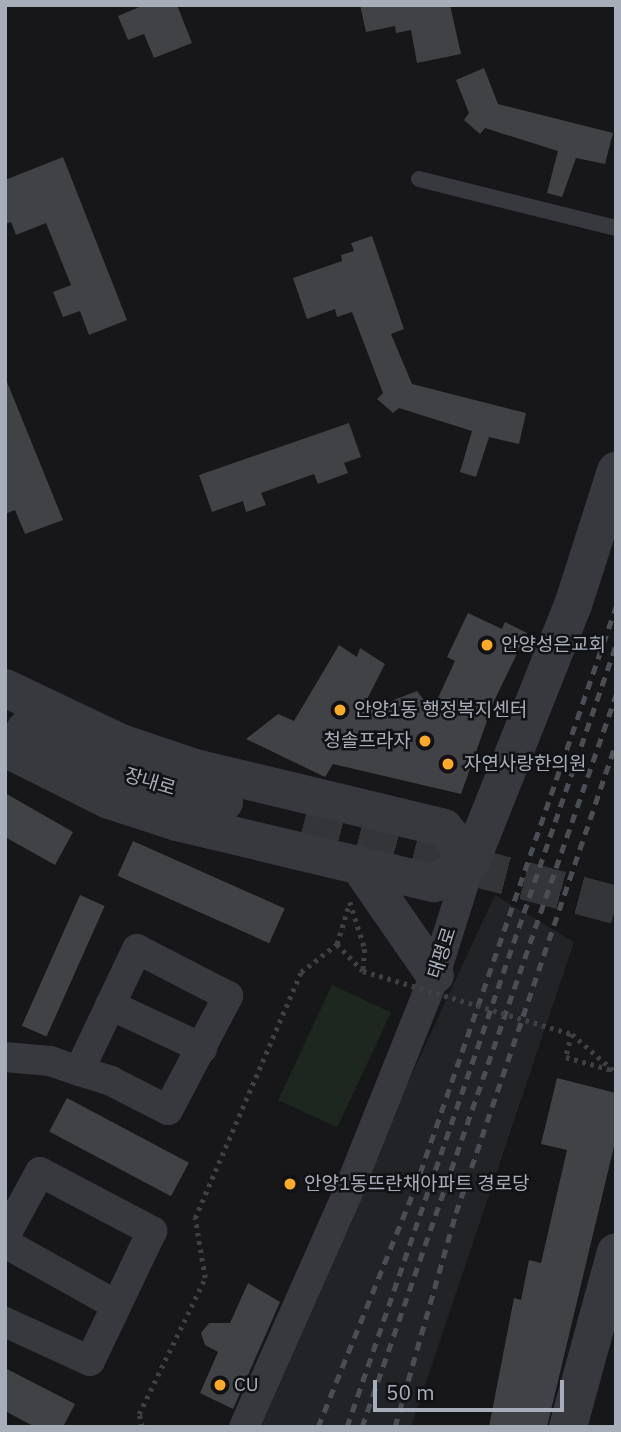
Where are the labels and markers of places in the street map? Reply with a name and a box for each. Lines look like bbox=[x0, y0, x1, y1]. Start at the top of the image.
place label: 안양성은교회 bbox=[501, 634, 606, 656]
marker: 안양성은교회 bbox=[479, 637, 495, 653]
place label: 안양1동 행정복지센터 bbox=[354, 699, 527, 721]
marker: 안양1동 행정복지센터 bbox=[332, 702, 348, 718]
place label: 청솔프라자 bbox=[324, 730, 411, 752]
marker: 청솔프라자 bbox=[417, 733, 433, 749]
place label: 자연사랑한의원 bbox=[464, 753, 586, 775]
marker: 자연사랑한의원 bbox=[438, 754, 458, 774]
place label: 안양1동뜨란채아파트 경로당 bbox=[304, 1173, 530, 1195]
marker: 안양1동뜨란채아파트 경로당 bbox=[282, 1176, 298, 1192]
place label: CU bbox=[234, 1374, 259, 1396]
marker: CU bbox=[212, 1377, 228, 1393]

